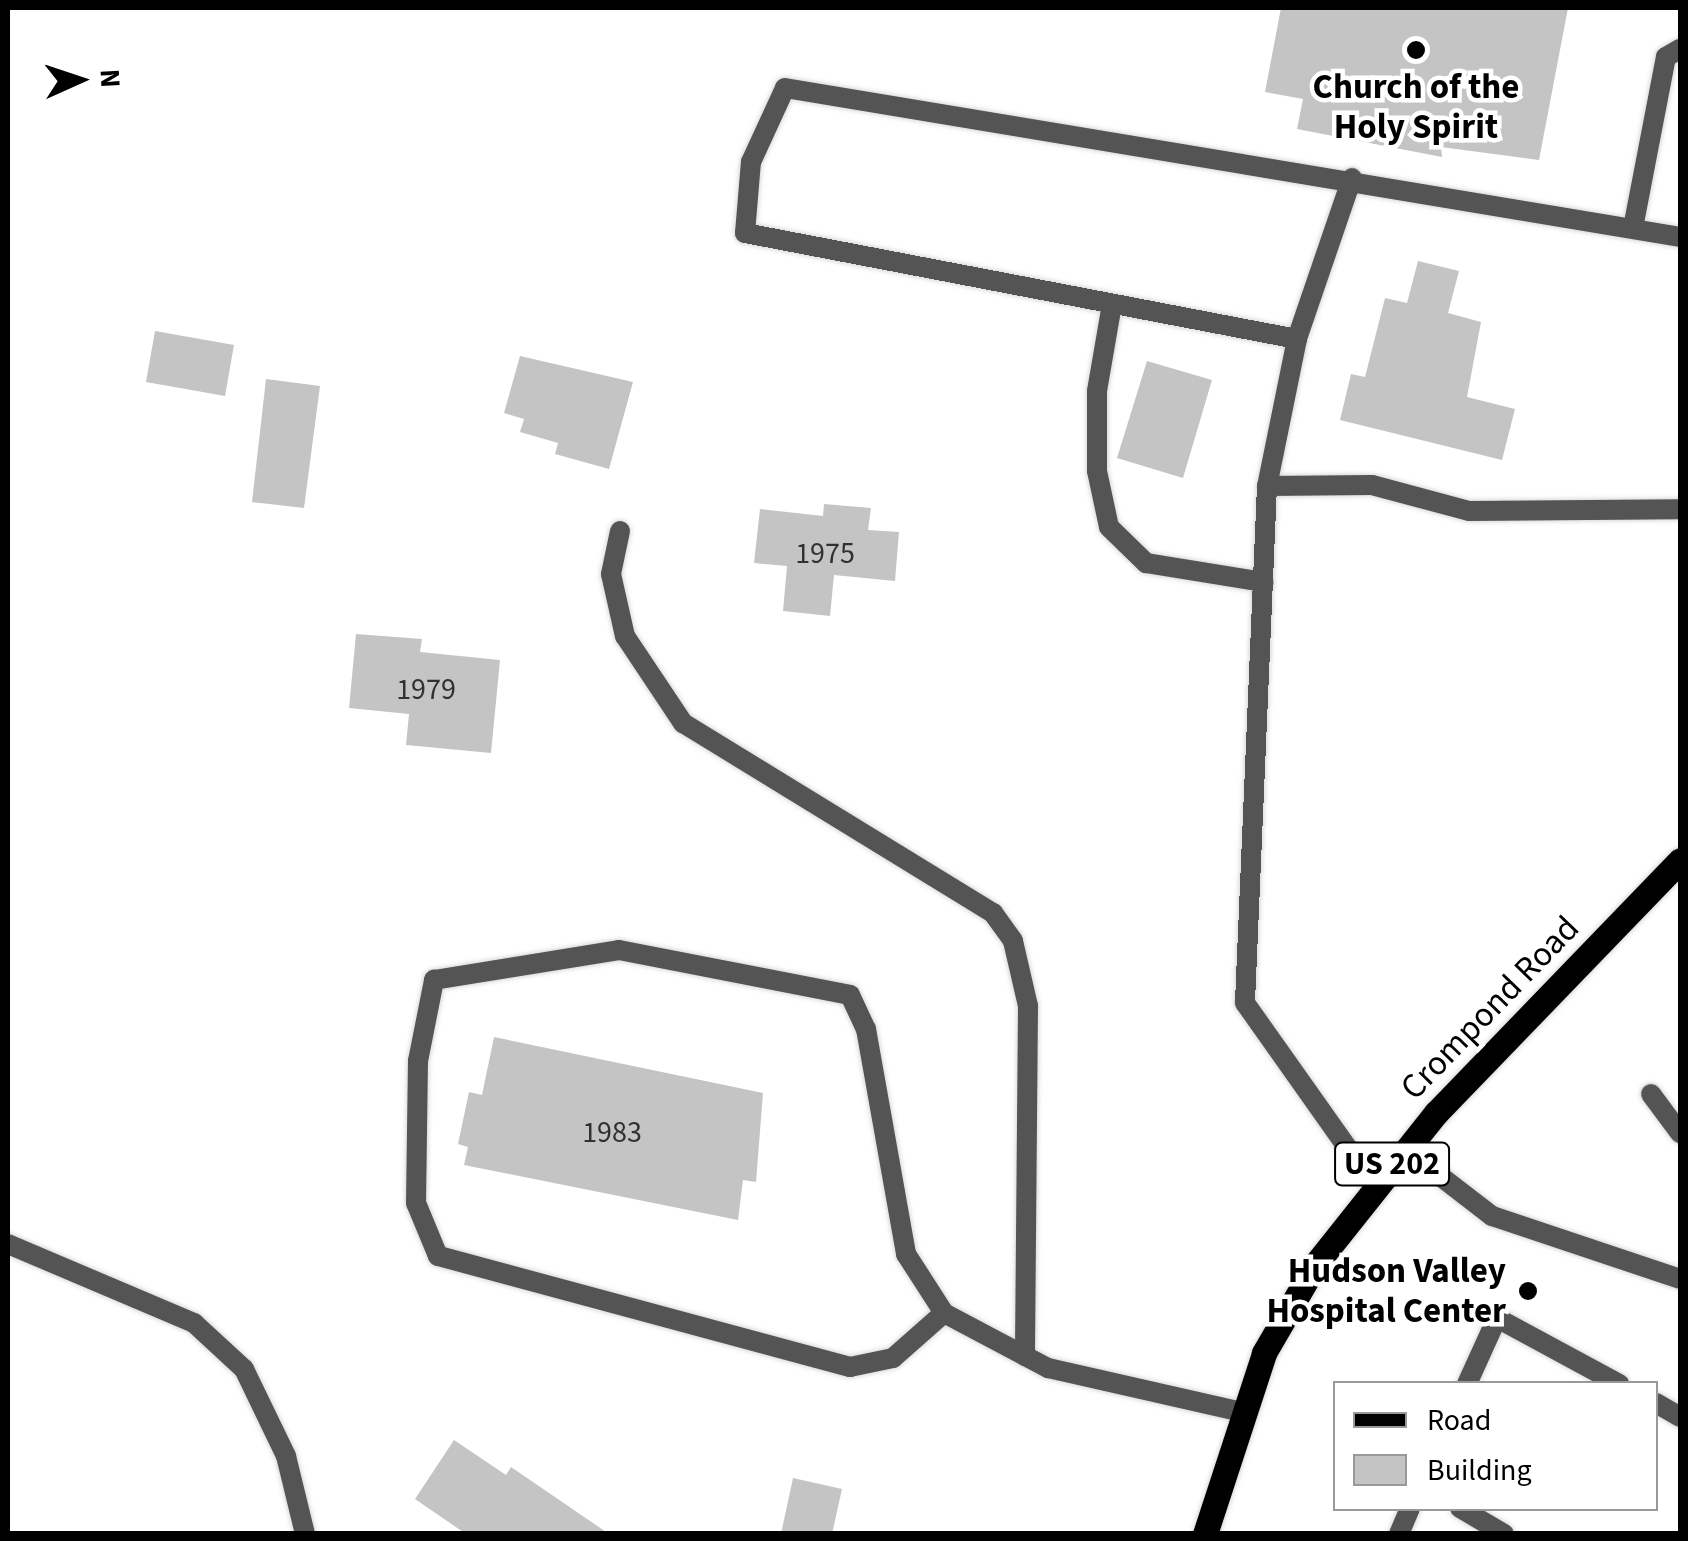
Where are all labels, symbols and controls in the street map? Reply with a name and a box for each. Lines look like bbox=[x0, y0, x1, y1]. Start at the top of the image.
north arrow bbox=[30, 30, 130, 130]
marker: Church of the Holy Spirit bbox=[1405, 39, 1427, 61]
place label: Church of the Holy Spirit bbox=[1313, 66, 1519, 148]
text: N bbox=[89, 68, 130, 89]
house number: 1975 bbox=[795, 536, 855, 572]
house number: 1979 bbox=[396, 672, 456, 708]
street label: Crompond Road bbox=[1392, 908, 1588, 1108]
house number: 1983 bbox=[582, 1115, 642, 1151]
road number: US 202 bbox=[1332, 1137, 1452, 1191]
place label: Hudson Valley Hospital Center bbox=[1266, 1250, 1506, 1332]
marker: Hudson Valley Hospital Center bbox=[1515, 1278, 1541, 1304]
legend bbox=[1333, 1381, 1658, 1511]
text: Road bbox=[1427, 1399, 1491, 1442]
text: Building bbox=[1427, 1449, 1532, 1492]

